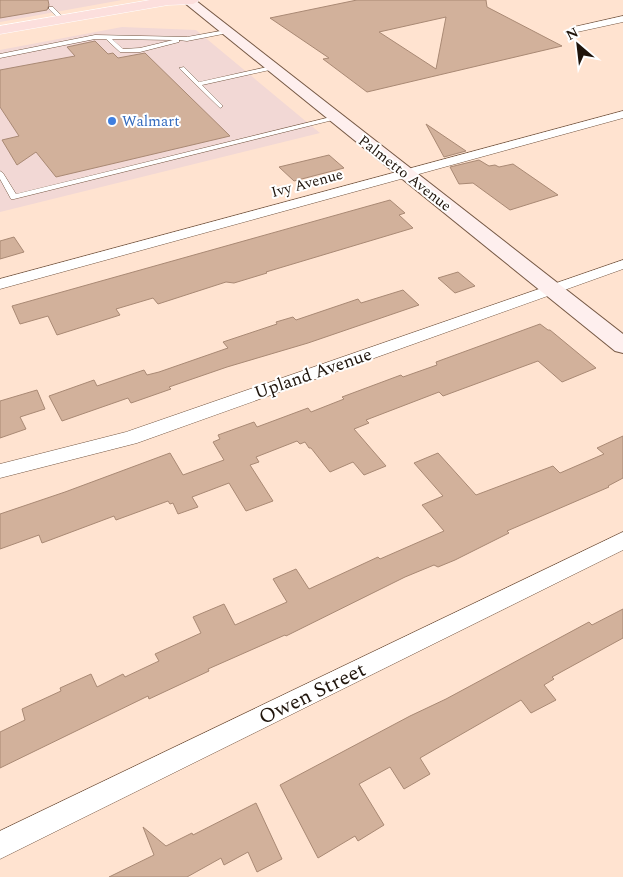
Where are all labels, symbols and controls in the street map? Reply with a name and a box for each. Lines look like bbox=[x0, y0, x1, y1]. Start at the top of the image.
north arrow bbox=[553, 20, 603, 70]
text: N bbox=[562, 22, 582, 46]
place label: Walmart bbox=[122, 110, 180, 133]
marker: Walmart bbox=[106, 115, 118, 127]
street label: Palmetto Avenue bbox=[353, 130, 456, 217]
street label: Ivy Avenue bbox=[269, 163, 346, 204]
street label: Upland Avenue bbox=[251, 341, 376, 406]
street label: Owen Street bbox=[253, 654, 372, 734]

